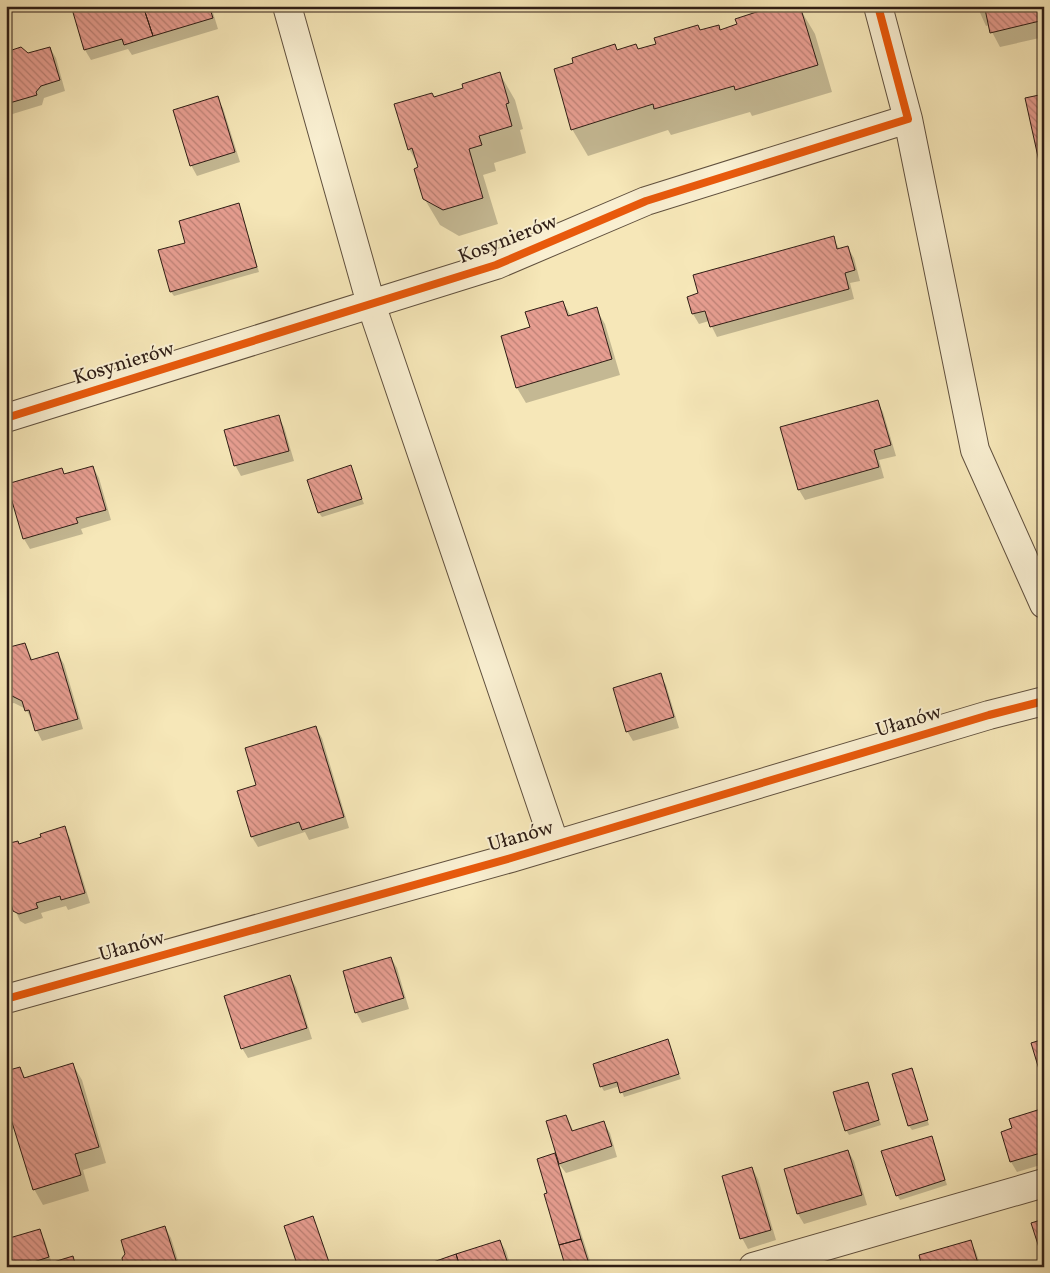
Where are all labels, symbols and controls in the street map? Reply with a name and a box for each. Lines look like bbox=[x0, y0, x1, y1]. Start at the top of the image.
street label: Kosynierów bbox=[454, 208, 562, 272]
street label: Kosynierów bbox=[70, 335, 178, 393]
street label: Ułanów bbox=[873, 699, 946, 745]
street label: Ułanów bbox=[485, 814, 558, 860]
street label: Ułanów bbox=[96, 924, 169, 970]

